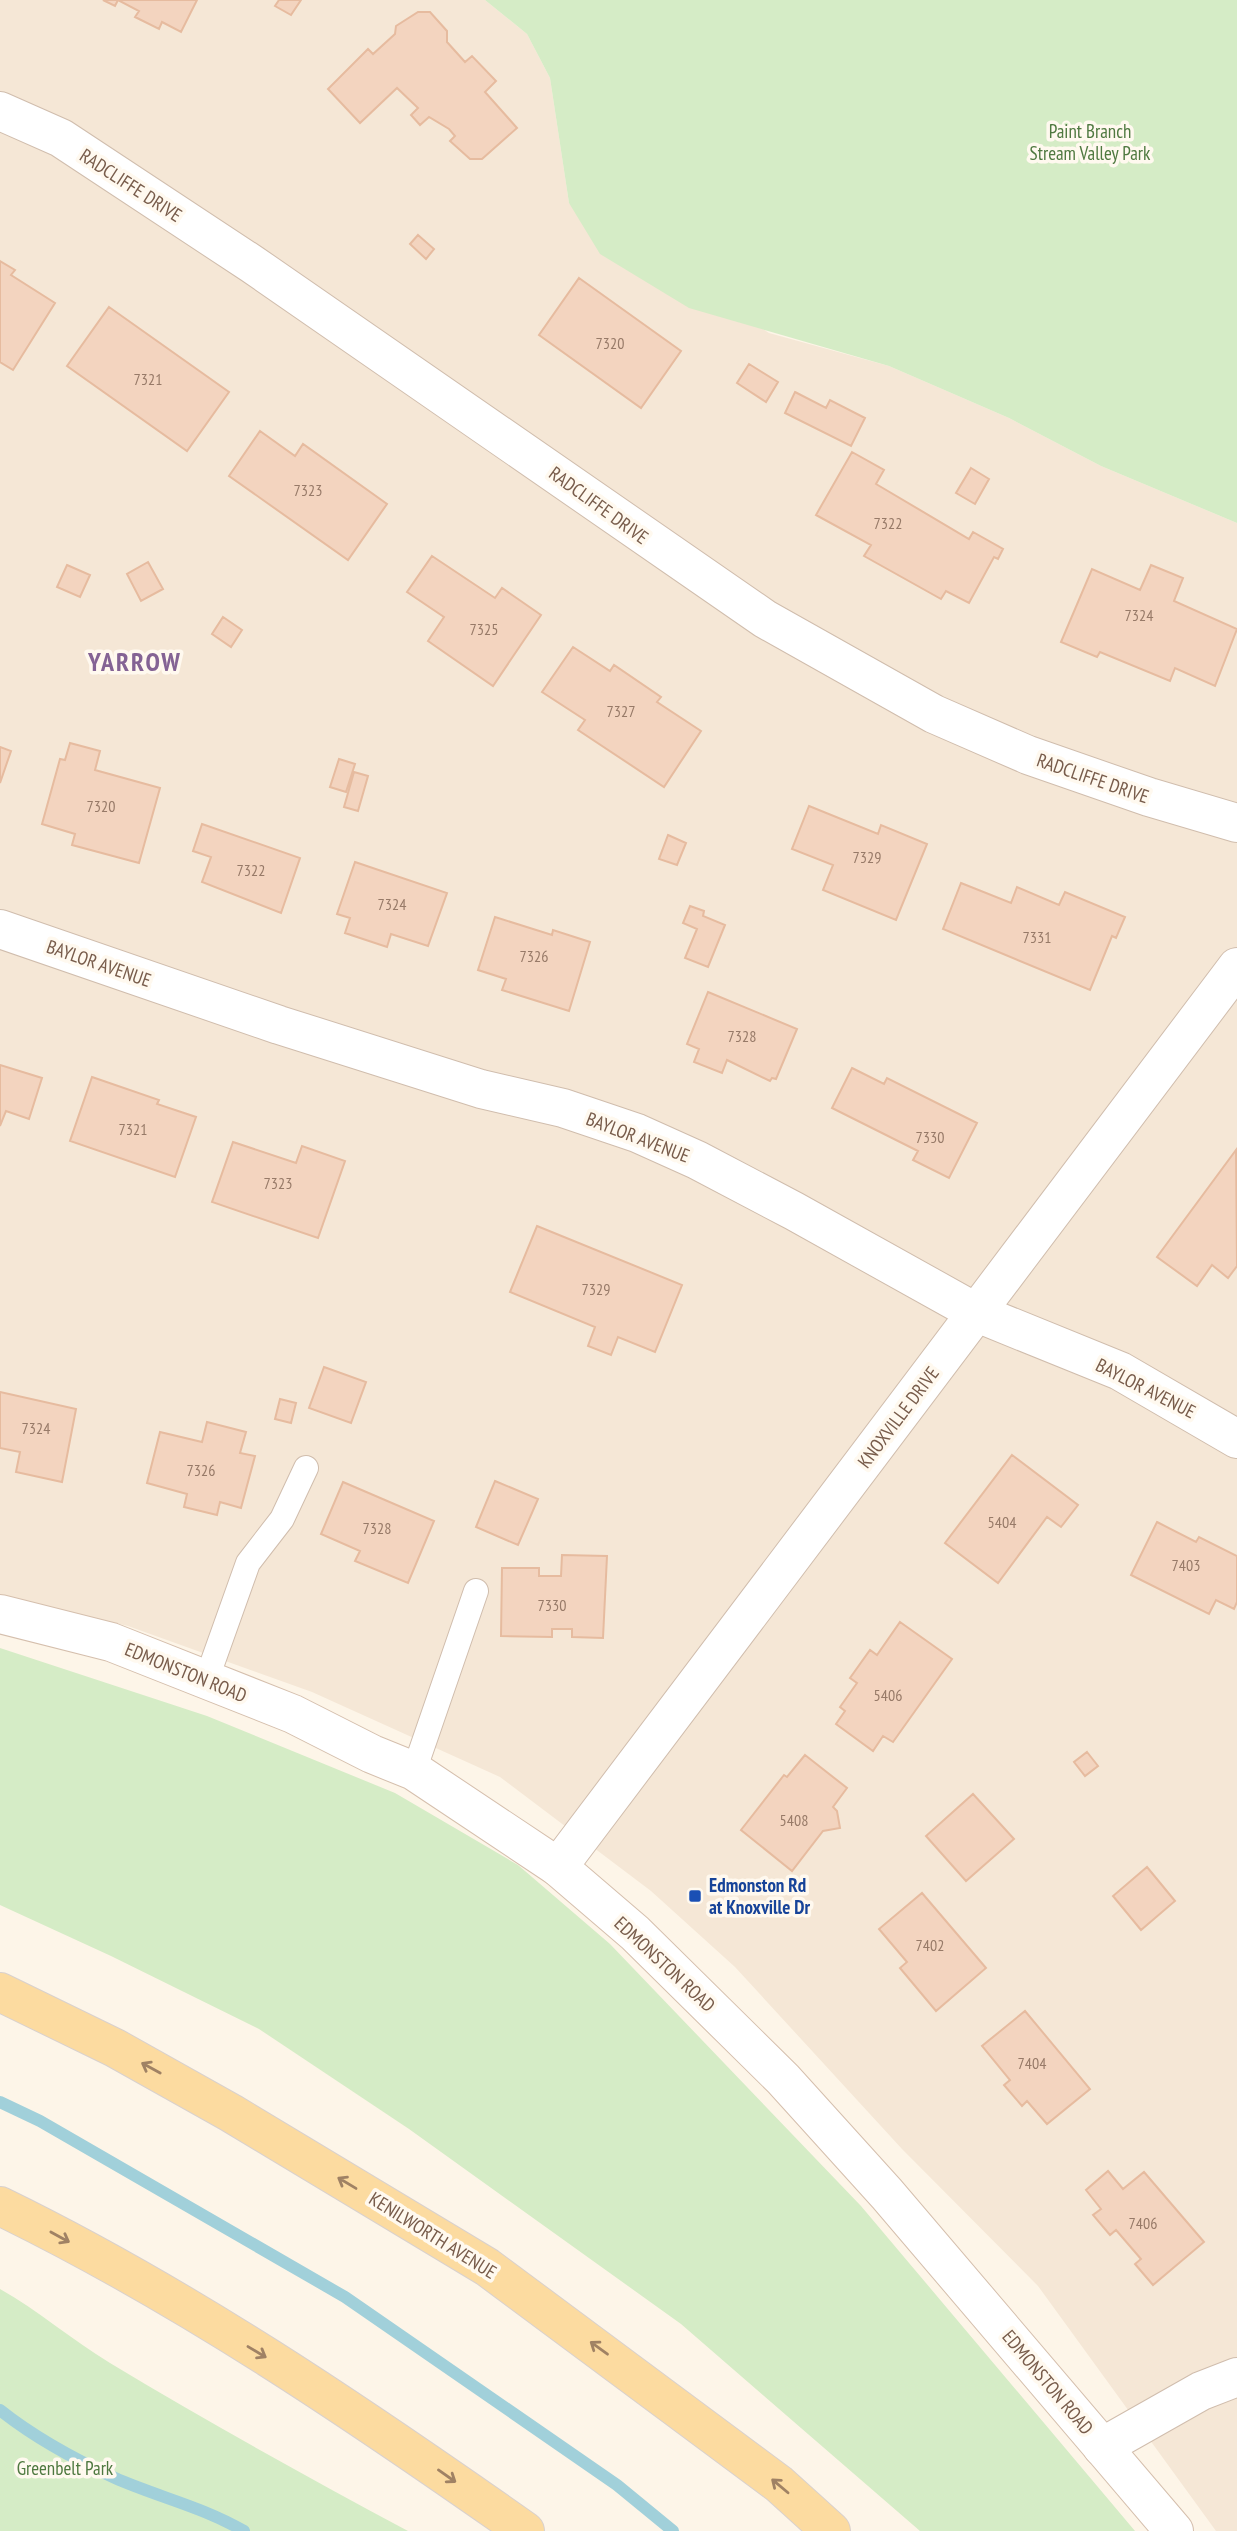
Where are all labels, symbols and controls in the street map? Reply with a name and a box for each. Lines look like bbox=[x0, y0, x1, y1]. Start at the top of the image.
park label: Paint Branch Stream Valley Park bbox=[1030, 119, 1151, 165]
street label: RADCLIFFE DRIVE bbox=[75, 143, 187, 227]
house number: 7320 bbox=[596, 333, 624, 353]
house number: 7321 bbox=[134, 369, 162, 389]
street label: RADCLIFFE DRIVE bbox=[545, 461, 653, 549]
house number: 7323 bbox=[294, 480, 322, 500]
house number: 7322 bbox=[874, 513, 902, 533]
house number: 7324 bbox=[1125, 605, 1153, 625]
house number: 7325 bbox=[470, 619, 498, 639]
district label: YARROW bbox=[87, 645, 182, 678]
house number: 7327 bbox=[607, 701, 635, 721]
street label: RADCLIFFE DRIVE bbox=[1034, 748, 1152, 808]
house number: 7320 bbox=[87, 796, 115, 816]
house number: 7329 bbox=[853, 847, 881, 867]
house number: 7322 bbox=[237, 860, 265, 880]
house number: 7324 bbox=[378, 894, 406, 914]
house number: 7331 bbox=[1023, 927, 1051, 947]
street label: BAYLOR AVENUE bbox=[44, 934, 154, 992]
house number: 7326 bbox=[520, 946, 548, 966]
house number: 7328 bbox=[728, 1026, 756, 1046]
street label: BAYLOR AVENUE bbox=[583, 1106, 693, 1168]
house number: 7321 bbox=[119, 1119, 147, 1139]
house number: 7330 bbox=[916, 1127, 944, 1147]
house number: 7323 bbox=[264, 1173, 292, 1193]
house number: 7329 bbox=[582, 1279, 610, 1299]
street label: BAYLOR AVENUE bbox=[1092, 1353, 1200, 1423]
street label: KNOXVILLE DRIVE bbox=[852, 1362, 944, 1472]
house number: 7324 bbox=[22, 1418, 50, 1438]
house number: 7326 bbox=[187, 1460, 215, 1480]
house number: 5404 bbox=[988, 1512, 1016, 1532]
house number: 7328 bbox=[363, 1518, 391, 1538]
house number: 7403 bbox=[1172, 1555, 1200, 1575]
house number: 7330 bbox=[538, 1595, 566, 1615]
street label: EDMONSTON ROAD bbox=[122, 1637, 250, 1707]
house number: 5406 bbox=[874, 1685, 902, 1705]
house number: 5408 bbox=[780, 1810, 808, 1830]
place label: Edmonston Rd at Knoxville Dr bbox=[709, 1873, 810, 1919]
marker: Edmonston Rd at Knoxville Dr bbox=[687, 1888, 703, 1904]
street label: EDMONSTON ROAD bbox=[610, 1911, 720, 2017]
house number: 7402 bbox=[916, 1935, 944, 1955]
house number: 7404 bbox=[1018, 2053, 1046, 2073]
one-way arrow bbox=[141, 2061, 162, 2074]
one-way arrow bbox=[338, 2176, 358, 2190]
street label: KENILWORTH AVENUE bbox=[365, 2186, 501, 2284]
house number: 7406 bbox=[1129, 2213, 1157, 2233]
one-way arrow bbox=[50, 2231, 70, 2245]
street label: EDMONSTON ROAD bbox=[997, 2325, 1099, 2439]
one-way arrow bbox=[590, 2341, 609, 2355]
one-way arrow bbox=[247, 2345, 267, 2359]
park label: Greenbelt Park bbox=[17, 2456, 114, 2480]
one-way arrow bbox=[437, 2469, 456, 2483]
one-way arrow bbox=[771, 2478, 789, 2494]

